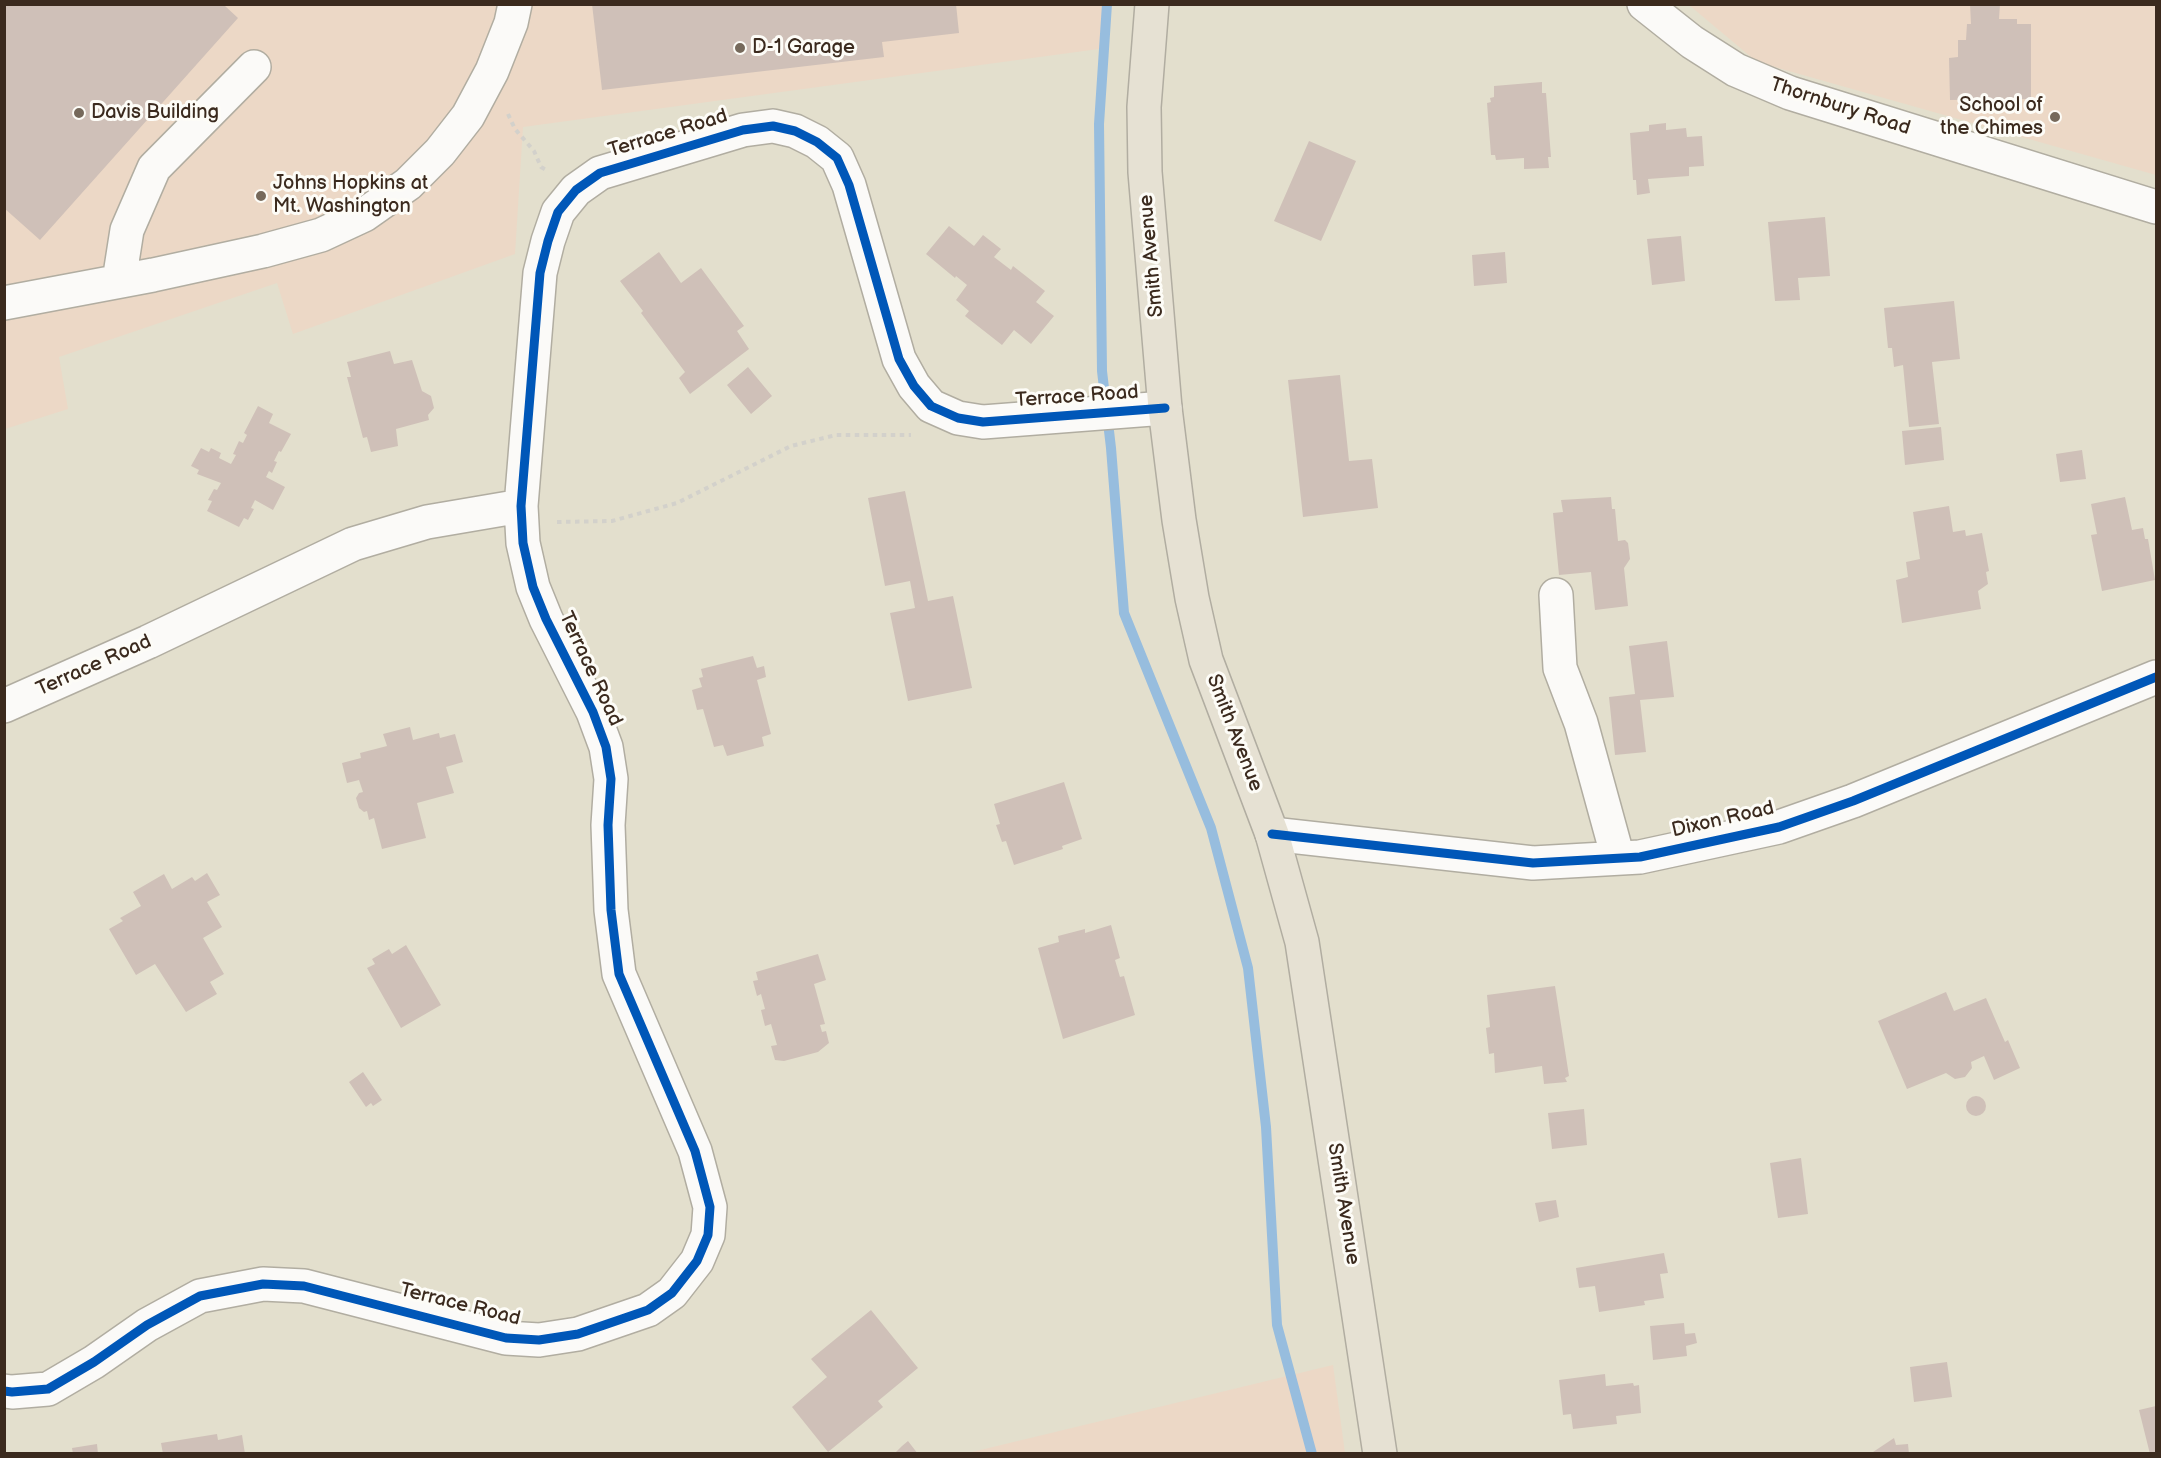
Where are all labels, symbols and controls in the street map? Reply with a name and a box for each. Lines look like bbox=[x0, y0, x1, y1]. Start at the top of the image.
place label: D-1 Garage bbox=[752, 36, 855, 60]
marker: D-1 Garage bbox=[733, 41, 747, 55]
street label: Thornbury Road bbox=[1767, 73, 1913, 141]
place label: School of the Chimes bbox=[1940, 94, 2043, 141]
place label: Davis Building bbox=[91, 101, 219, 125]
street label: Terrace Road bbox=[605, 104, 731, 164]
marker: Davis Building bbox=[72, 106, 86, 120]
marker: School of the Chimes bbox=[2048, 110, 2062, 124]
place label: Johns Hopkins at Mt. Washington bbox=[273, 172, 428, 219]
marker: Johns Hopkins at Mt. Washington bbox=[254, 189, 268, 203]
street label: Smith Avenue bbox=[1135, 194, 1169, 318]
street label: Terrace Road bbox=[1015, 381, 1139, 413]
street label: Terrace Road bbox=[553, 608, 627, 730]
street label: Terrace Road bbox=[33, 630, 155, 702]
street label: Smith Avenue bbox=[1201, 671, 1267, 795]
street label: Dixon Road bbox=[1669, 797, 1777, 843]
street label: Smith Avenue bbox=[1322, 1141, 1364, 1267]
street label: Terrace Road bbox=[397, 1278, 523, 1332]

